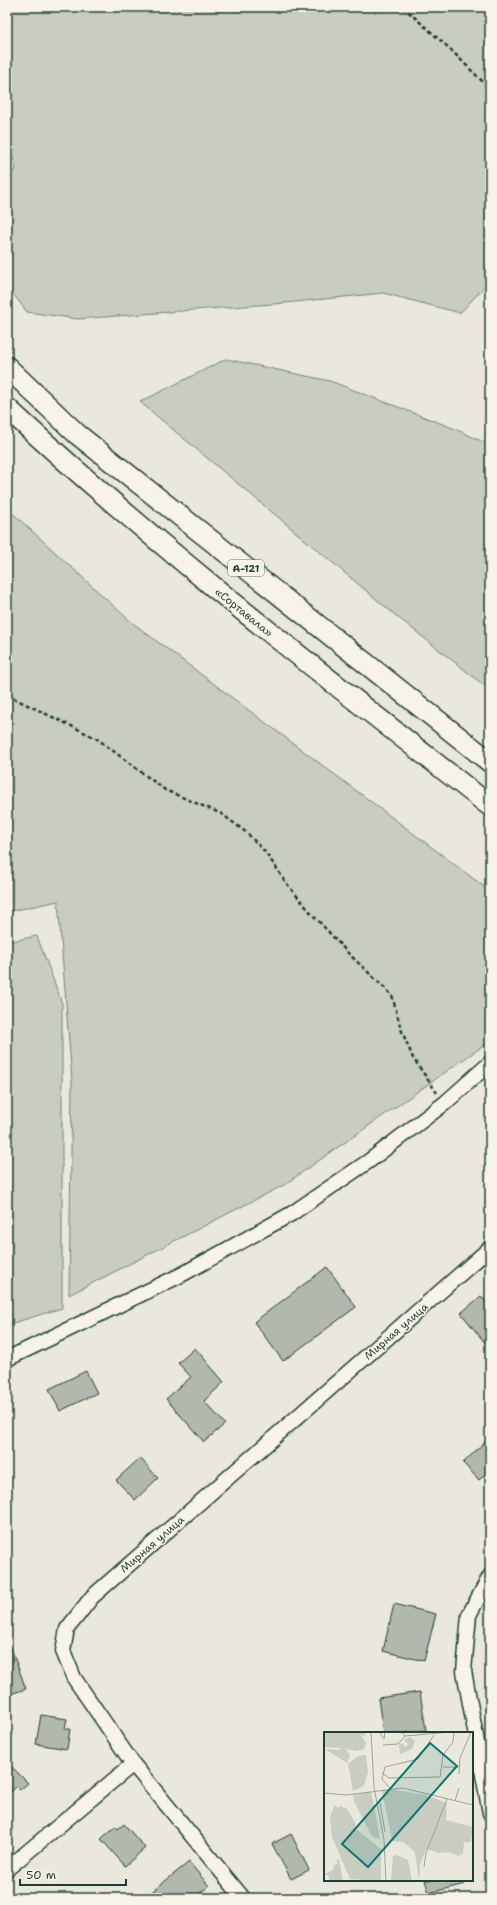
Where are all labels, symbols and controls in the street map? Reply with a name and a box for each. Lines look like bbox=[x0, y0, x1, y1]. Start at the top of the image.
road number: А-121 bbox=[228, 560, 264, 576]
street label: «Сортавала» bbox=[212, 584, 276, 640]
street label: Мирная улица bbox=[361, 1299, 432, 1363]
street label: Мирная улица bbox=[117, 1512, 188, 1576]
inset map bbox=[324, 1732, 473, 1881]
scale bar bbox=[20, 1861, 126, 1887]
text: 50 m bbox=[26, 1867, 56, 1883]

